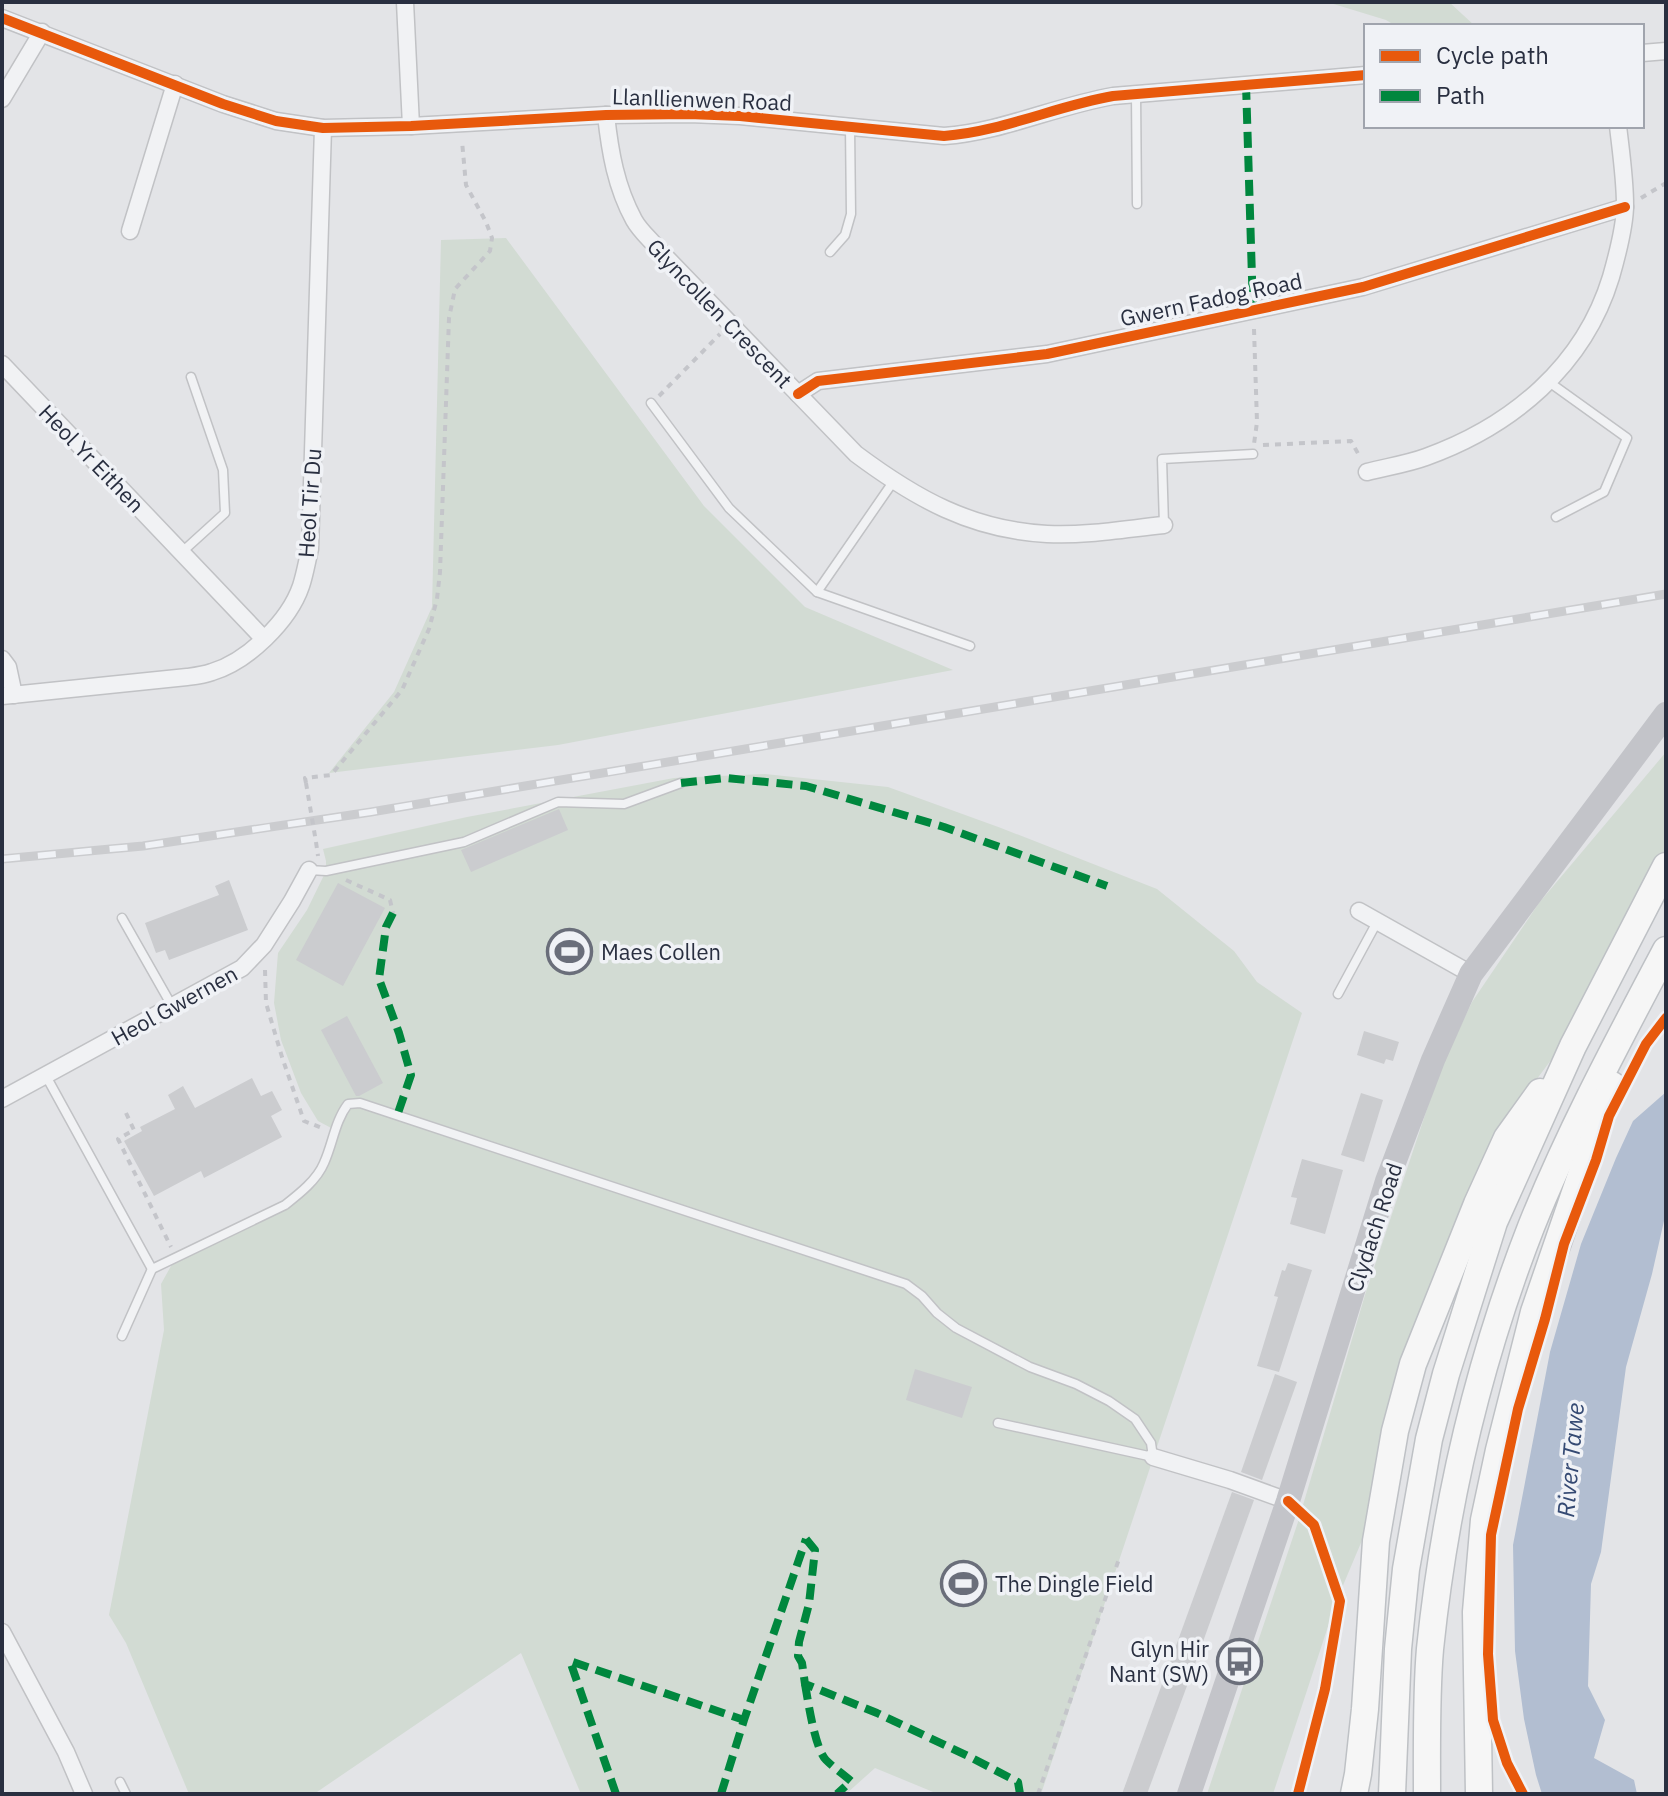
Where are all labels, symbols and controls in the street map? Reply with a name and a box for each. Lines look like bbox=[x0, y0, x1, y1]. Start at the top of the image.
legend bbox=[1364, 24, 1644, 128]
text: Cycle path bbox=[1436, 39, 1549, 71]
text: Path bbox=[1436, 79, 1485, 111]
street label: Llanllienwen Road bbox=[611, 81, 793, 117]
street label: Glyncollen Crescent bbox=[641, 232, 799, 394]
street label: Gwern Fadog Road bbox=[1117, 266, 1305, 332]
street label: Heol Yr Eithen bbox=[33, 398, 151, 518]
street label: Heol Tir Du bbox=[291, 447, 327, 559]
sports icon: Maes Collen bbox=[546, 927, 594, 975]
place label: Maes Collen bbox=[601, 937, 721, 966]
street label: Heol Gwernen bbox=[106, 958, 242, 1052]
street label: Clydach Road bbox=[1339, 1159, 1409, 1295]
water label: River Tawe bbox=[1549, 1401, 1591, 1519]
sports icon: The Dingle Field bbox=[940, 1559, 988, 1607]
place label: The Dingle Field bbox=[995, 1569, 1154, 1598]
place label: Glyn Hir Nant (SW) bbox=[1109, 1634, 1209, 1688]
bus stop icon: Glyn Hir Nant (SW) bbox=[1216, 1637, 1264, 1685]

